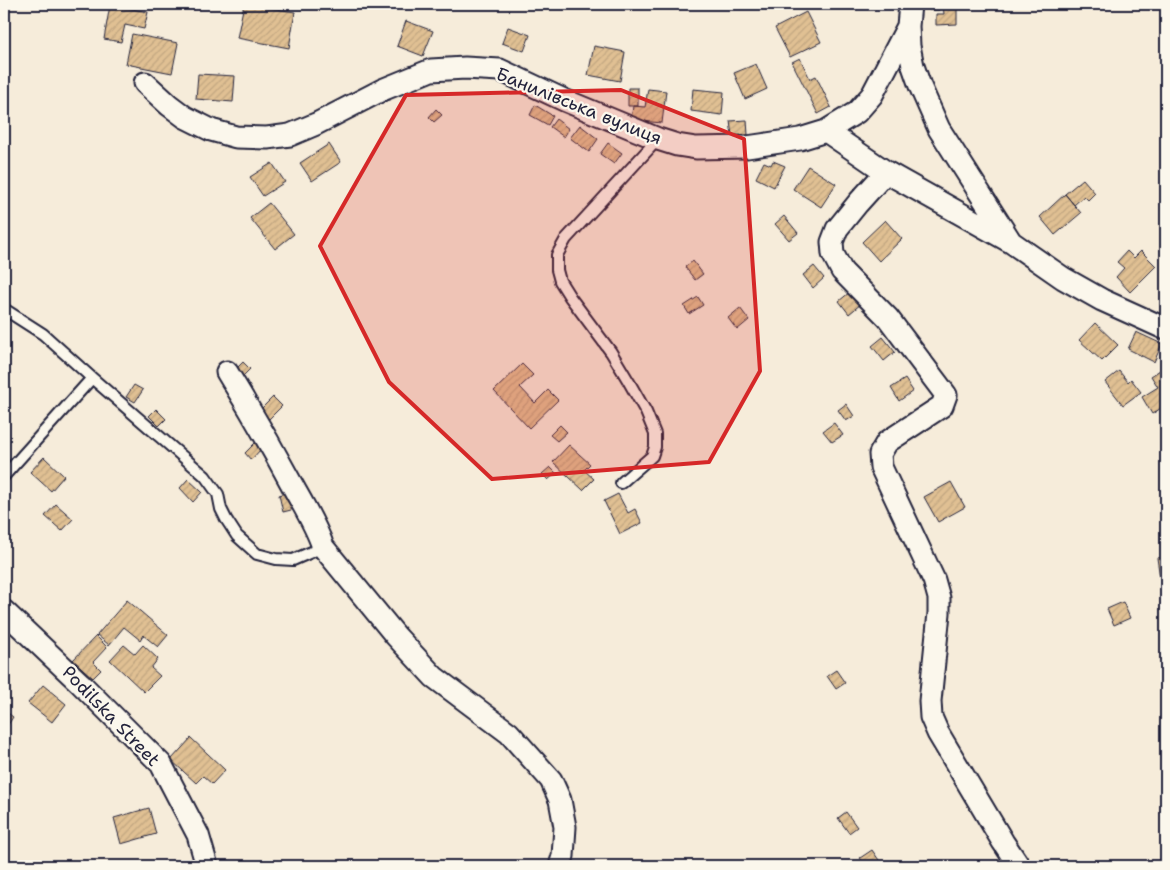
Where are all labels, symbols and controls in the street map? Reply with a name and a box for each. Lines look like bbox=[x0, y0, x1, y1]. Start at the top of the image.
street label: Банилівська вулиця bbox=[493, 62, 665, 150]
street label: Podilska Street bbox=[57, 660, 165, 772]

